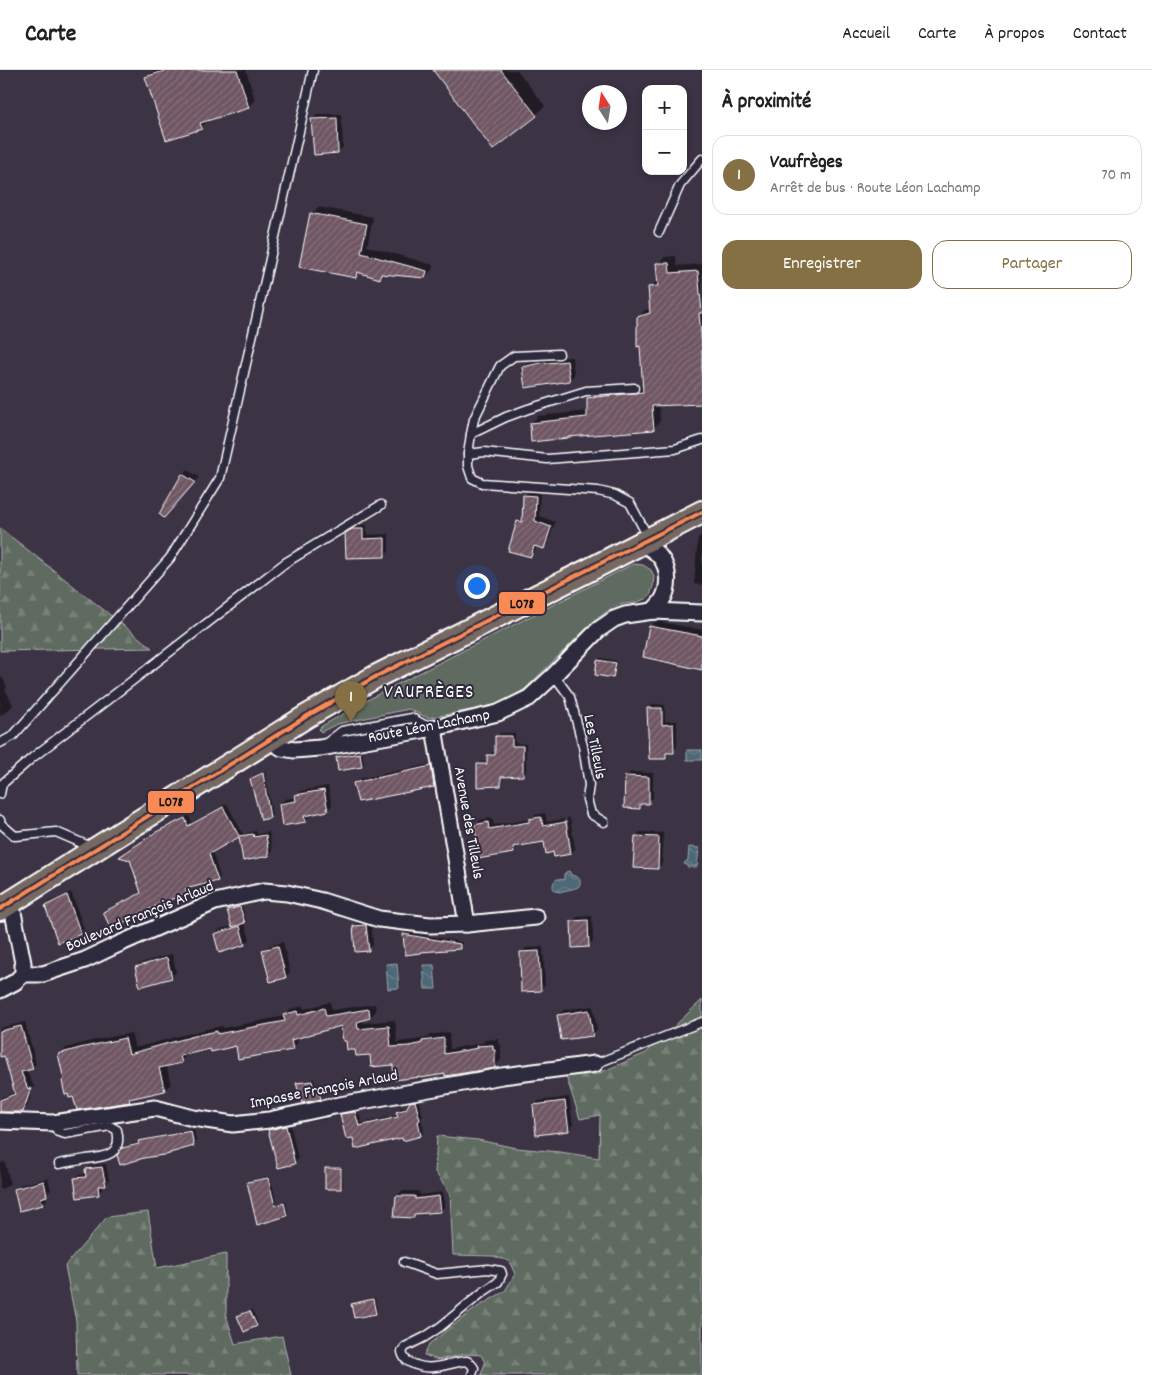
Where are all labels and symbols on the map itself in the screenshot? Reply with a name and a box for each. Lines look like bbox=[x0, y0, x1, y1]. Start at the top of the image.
north arrow bbox=[582, 85, 627, 130]
your location bbox=[464, 573, 490, 599]
line badge: L078 bbox=[498, 591, 546, 615]
text: L078 bbox=[510, 595, 535, 615]
district label: VAUFRÈGES bbox=[384, 680, 474, 707]
pin: 1 bbox=[335, 681, 367, 722]
street label: Route Léon Lachamp bbox=[366, 704, 492, 750]
street label: Les Tilleuls bbox=[576, 713, 612, 782]
street label: Avenue des Tilleuls bbox=[447, 765, 489, 881]
line badge: L078 bbox=[147, 790, 195, 814]
text: L078 bbox=[159, 793, 184, 813]
street label: Boulevard François Arlaud bbox=[62, 875, 218, 959]
street label: Impasse François Arlaud bbox=[248, 1064, 400, 1116]

